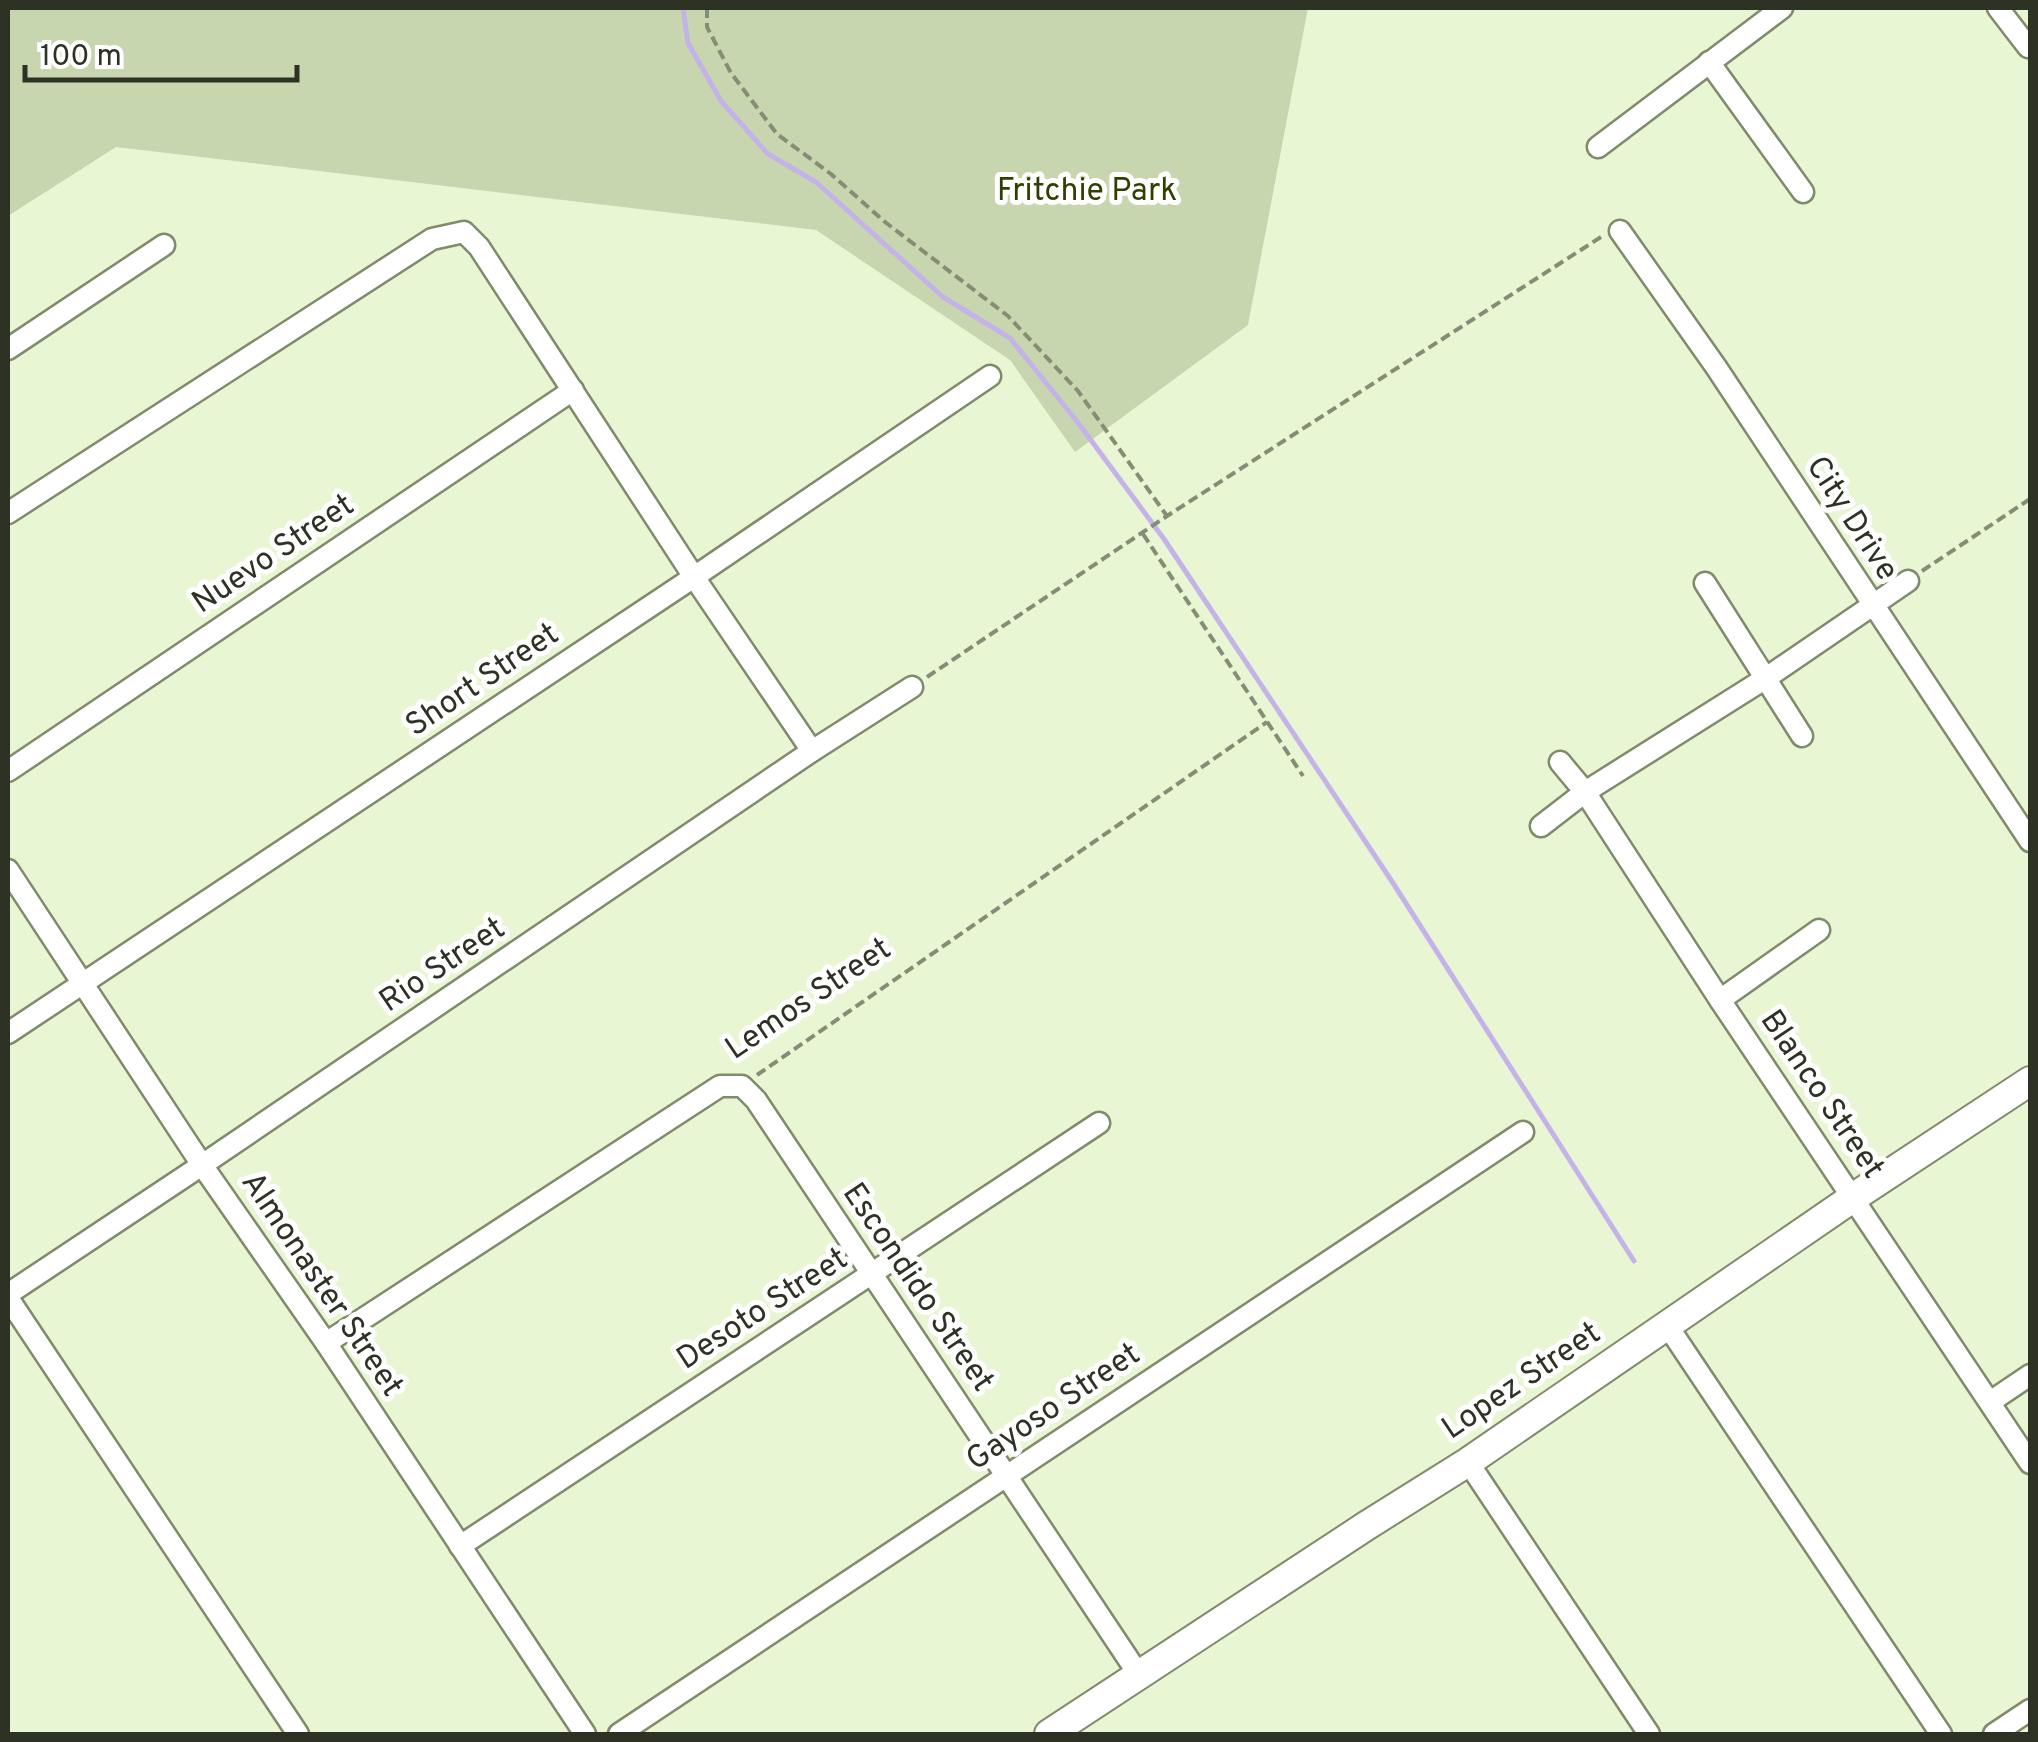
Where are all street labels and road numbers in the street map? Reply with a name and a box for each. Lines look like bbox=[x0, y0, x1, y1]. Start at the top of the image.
street label: City Drive bbox=[1796, 449, 1906, 589]
street label: Nuevo Street bbox=[185, 486, 363, 624]
street label: Short Street bbox=[399, 615, 567, 747]
street label: Rio Street bbox=[373, 909, 513, 1023]
street label: Lemos Street bbox=[719, 930, 899, 1070]
street label: Blanco Street bbox=[1750, 1003, 1892, 1187]
street label: Almonaster Street bbox=[231, 1165, 411, 1405]
street label: Escondido Street bbox=[832, 1176, 1002, 1400]
street label: Desoto Street bbox=[670, 1240, 856, 1380]
street label: Lopez Street bbox=[1435, 1314, 1609, 1450]
street label: Gayoso Street bbox=[959, 1335, 1149, 1481]

